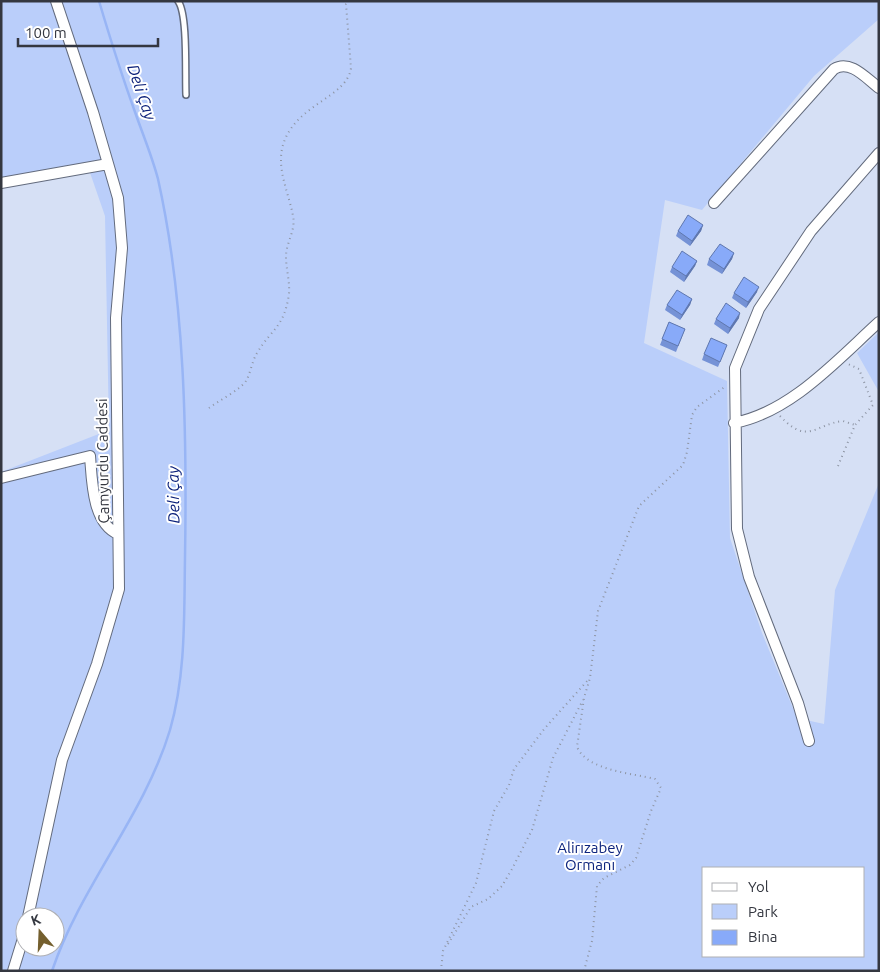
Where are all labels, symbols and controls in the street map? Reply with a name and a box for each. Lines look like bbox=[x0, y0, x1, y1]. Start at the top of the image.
scale bar bbox=[18, 15, 158, 47]
text: 100 m bbox=[25, 24, 67, 41]
water label: Deli Çay bbox=[124, 62, 160, 122]
street label: Çamyurdu Caddesi bbox=[93, 398, 112, 524]
water label: Deli Çay bbox=[163, 466, 182, 524]
park label: Alirızabey Ormanı bbox=[557, 839, 623, 873]
legend bbox=[702, 867, 865, 957]
text: Yol bbox=[748, 878, 769, 895]
text: Park bbox=[748, 903, 778, 920]
north arrow bbox=[15, 907, 65, 957]
text: K bbox=[29, 910, 43, 929]
text: Bina bbox=[748, 928, 777, 945]

